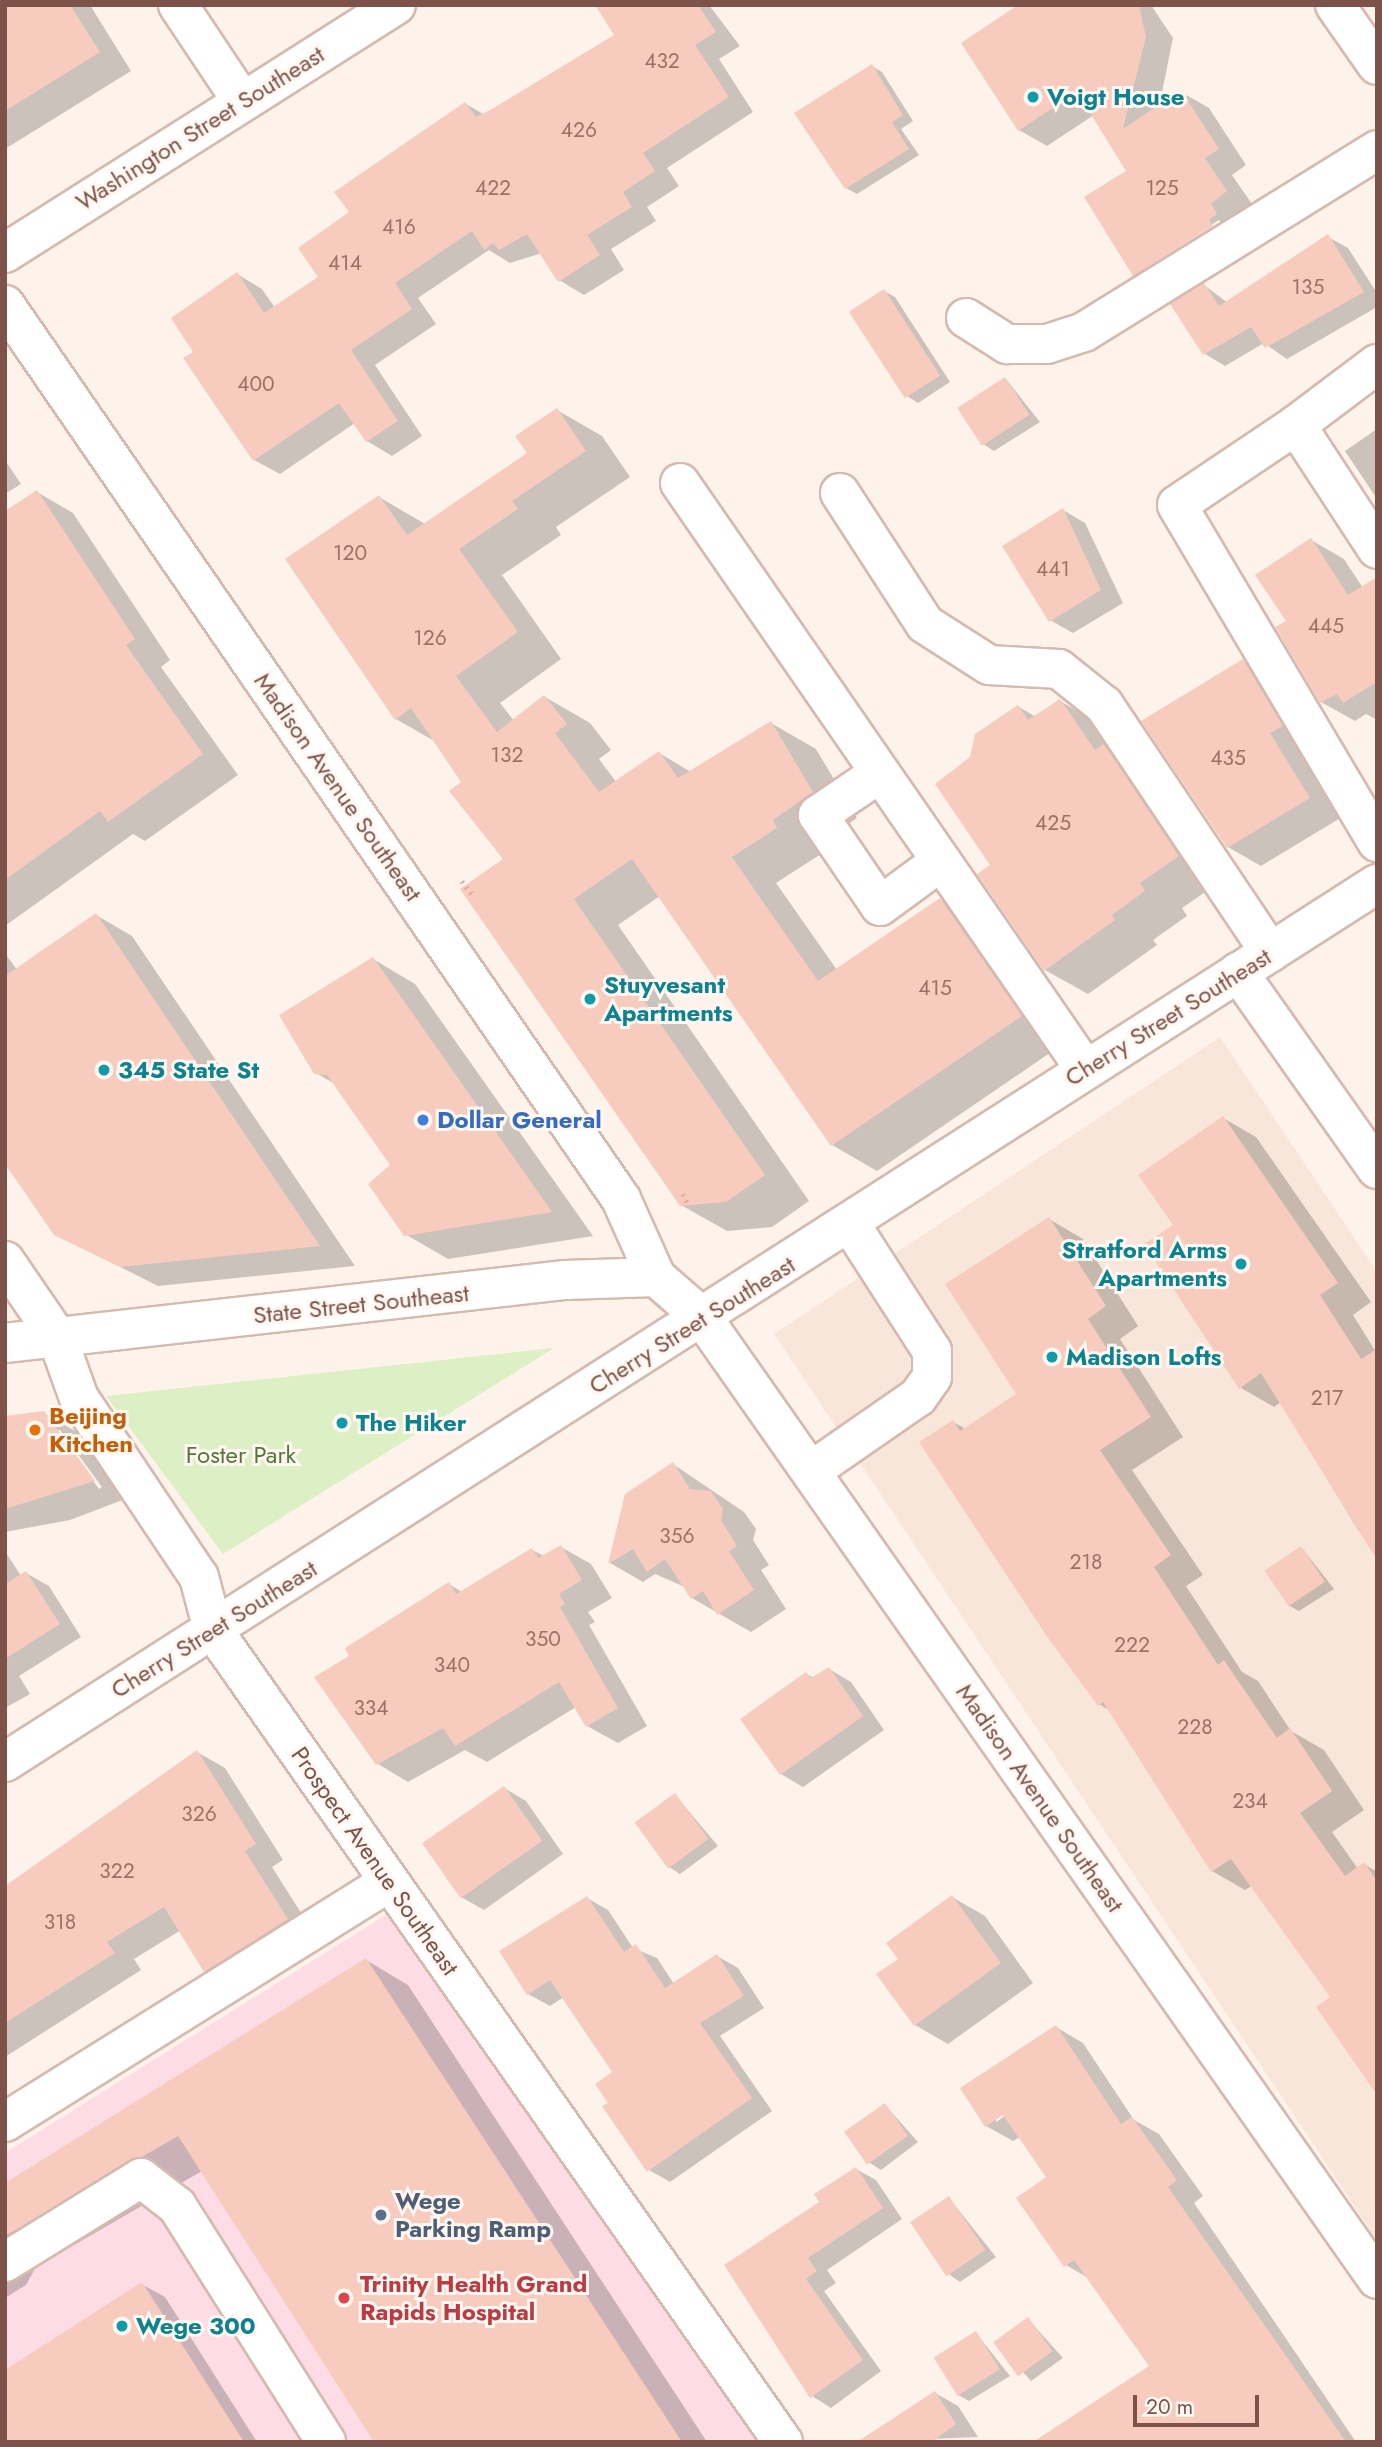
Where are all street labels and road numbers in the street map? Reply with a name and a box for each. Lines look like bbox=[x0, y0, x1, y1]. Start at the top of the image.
street label: Washington Street Southeast bbox=[71, 40, 329, 216]
street label: Madison Avenue Southeast bbox=[248, 667, 428, 907]
street label: Cherry Street Southeast bbox=[1060, 942, 1276, 1092]
street label: Cherry Street Southeast bbox=[584, 1250, 800, 1400]
street label: State Street Southeast bbox=[252, 1278, 470, 1330]
street label: Cherry Street Southeast bbox=[106, 1554, 322, 1704]
street label: Madison Avenue Southeast bbox=[950, 1678, 1130, 1918]
street label: Prospect Avenue Southeast bbox=[285, 1741, 465, 1981]

